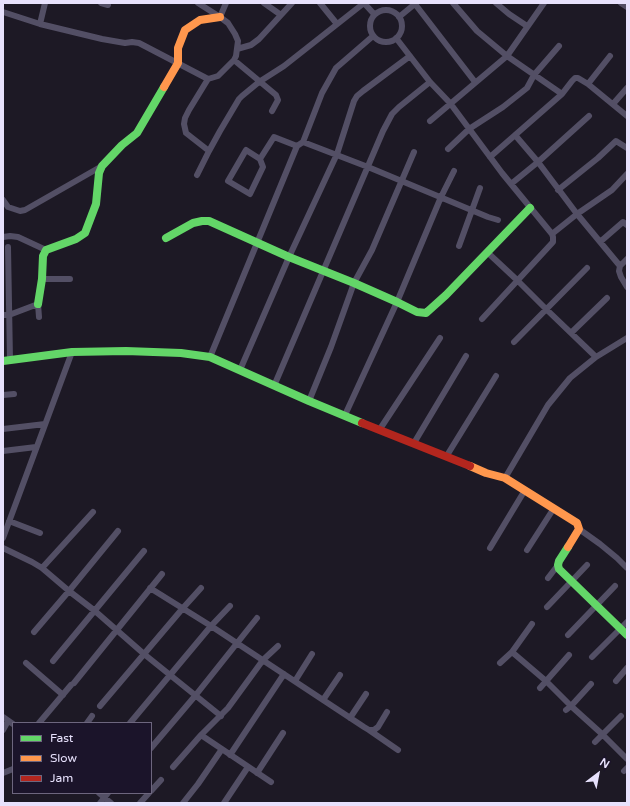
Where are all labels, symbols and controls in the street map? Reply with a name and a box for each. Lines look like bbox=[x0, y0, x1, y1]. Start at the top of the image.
legend bbox=[12, 722, 152, 794]
text: Fast bbox=[50, 731, 73, 745]
text: Slow bbox=[50, 751, 77, 765]
north arrow bbox=[578, 754, 618, 794]
text: N bbox=[597, 756, 612, 771]
text: Jam bbox=[50, 771, 73, 785]

